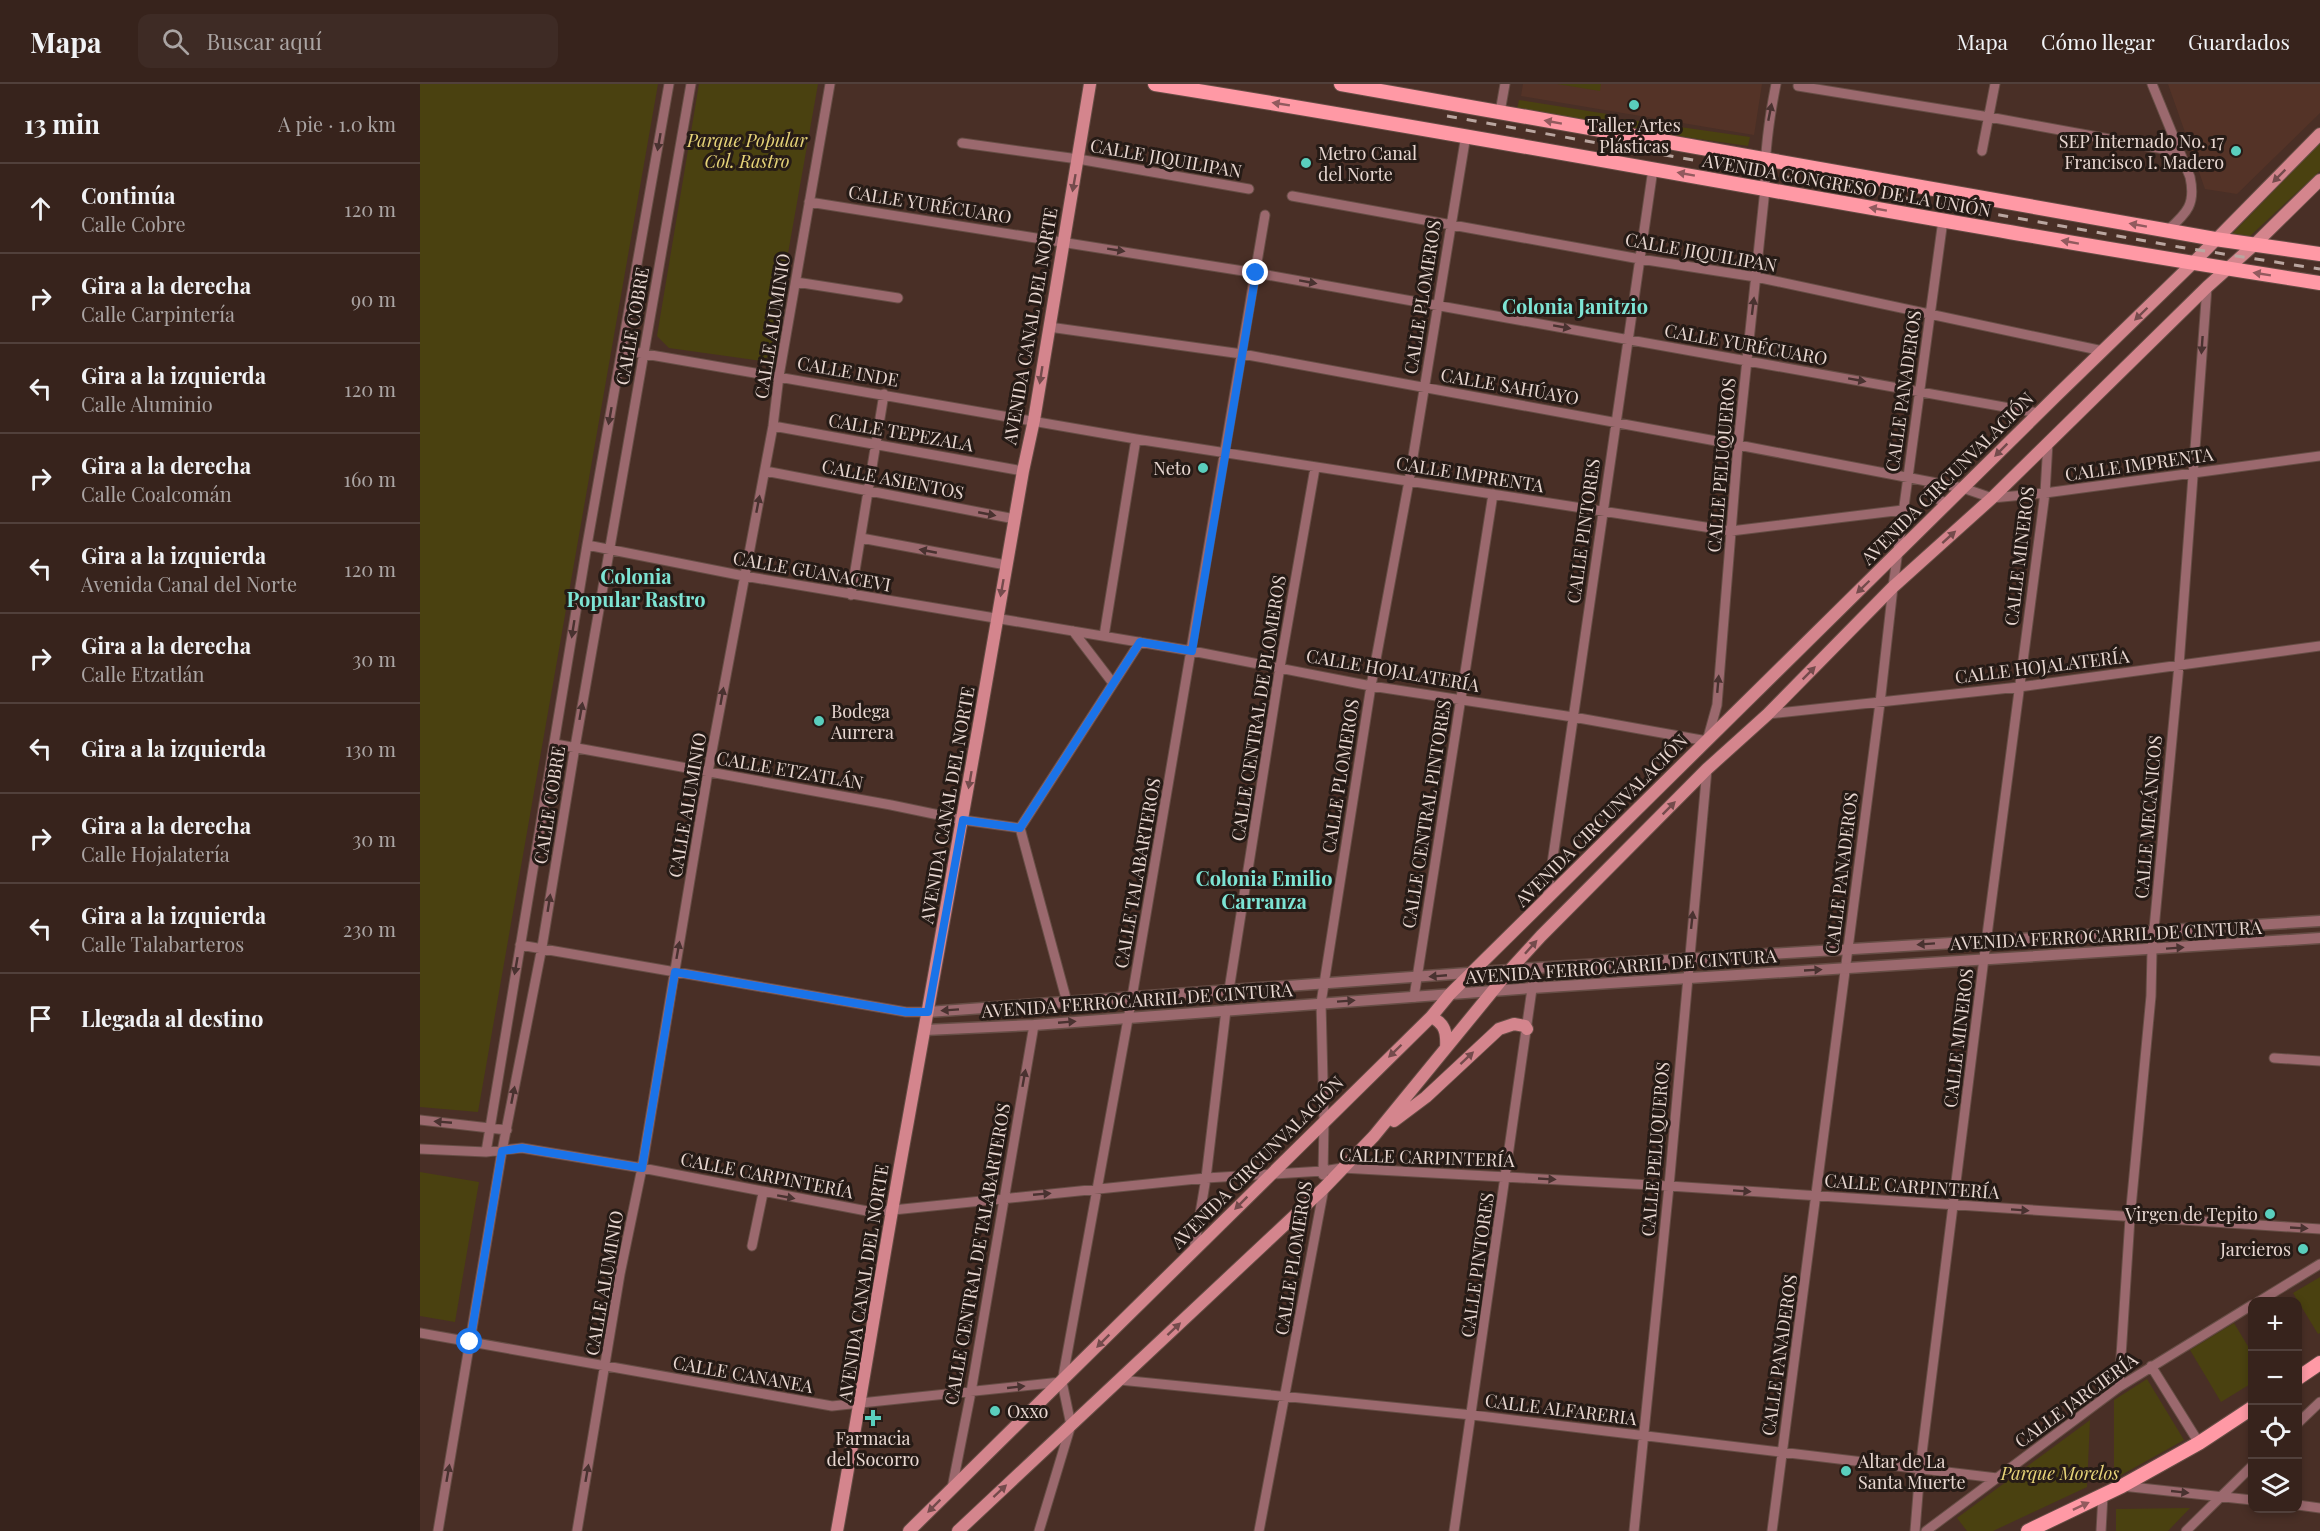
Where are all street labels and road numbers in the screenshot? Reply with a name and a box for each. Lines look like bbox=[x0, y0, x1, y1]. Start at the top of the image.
street label: CALLE JIQUILIPAN bbox=[1088, 133, 1244, 183]
street label: AVENIDA CONGRESO DE LA UNIÓN bbox=[1700, 148, 1993, 222]
street label: CALLE YURÉCUARO bbox=[847, 179, 1013, 229]
street label: AVENIDA CANAL DEL NORTE bbox=[997, 206, 1063, 447]
street label: CALLE PLOMEROS bbox=[1398, 218, 1446, 376]
street label: CALLE JIQUILIPAN bbox=[1623, 227, 1779, 277]
street label: CALLE ALUMINIO bbox=[749, 252, 795, 400]
street label: CALLE COBRE bbox=[610, 265, 654, 387]
street label: CALLE PANADEROS bbox=[1880, 309, 1926, 473]
street label: CALLE YURÉCUARO bbox=[1663, 318, 1829, 370]
street label: CALLE INDE bbox=[795, 350, 901, 392]
street label: CALLE SAHÚAYO bbox=[1439, 362, 1581, 410]
street label: CALLE PELUQUEROS bbox=[1701, 377, 1741, 553]
street label: AVENIDA CIRCUNVALACIÓN bbox=[1855, 386, 2039, 570]
street label: CALLE TEPEZALA bbox=[827, 407, 976, 457]
street label: CALLE IMPRENTA bbox=[2063, 442, 2215, 486]
street label: CALLE IMPRENTA bbox=[1394, 450, 1546, 498]
street label: CALLE ASIENTOS bbox=[820, 453, 966, 505]
street label: CALLE PINTORES bbox=[1561, 457, 1605, 605]
street label: CALLE MINEROS bbox=[1999, 485, 2039, 627]
street label: CALLE GUANACEVI bbox=[731, 545, 893, 597]
street label: CALLE CENTRAL DE PLOMEROS bbox=[1225, 573, 1291, 843]
street label: CALLE HOJALATERÍA bbox=[1304, 643, 1482, 697]
street label: CALLE HOJALATERÍA bbox=[1953, 643, 2131, 689]
street label: AVENIDA CANAL DEL NORTE bbox=[914, 685, 980, 926]
street label: CALLE PLOMEROS bbox=[1316, 697, 1364, 855]
street label: CALLE CENTRAL PINTORES bbox=[1396, 698, 1456, 930]
street label: AVENIDA CIRCUNVALACIÓN bbox=[1509, 728, 1693, 912]
street label: CALLE ALUMINIO bbox=[662, 731, 712, 879]
street label: CALLE MECÁNICOS bbox=[2129, 734, 2167, 900]
street label: CALLE COBRE bbox=[528, 744, 570, 866]
street label: CALLE ETZATLÁN bbox=[715, 745, 866, 795]
street label: CALLE TALABARTEROS bbox=[1108, 776, 1166, 970]
street label: CALLE PANADEROS bbox=[1819, 791, 1863, 955]
street label: AVENIDA FERROCARRIL DE CINTURA bbox=[1949, 915, 2263, 955]
street label: AVENIDA FERROCARRIL DE CINTURA bbox=[1464, 943, 1778, 989]
street label: CALLE MINEROS bbox=[1938, 967, 1978, 1109]
street label: AVENIDA FERROCARRIL DE CINTURA bbox=[980, 977, 1294, 1023]
street label: CALLE PELUQUEROS bbox=[1635, 1061, 1675, 1237]
street label: AVENIDA CIRCUNVALACIÓN bbox=[1165, 1070, 1349, 1254]
street label: CALLE CENTRAL DE TALABARTEROS bbox=[939, 1101, 1015, 1407]
street label: CALLE CARPINTERÍA bbox=[1339, 1142, 1516, 1172]
street label: CALLE CARPINTERÍA bbox=[679, 1146, 856, 1204]
street label: AVENIDA CANAL DEL NORTE bbox=[832, 1162, 894, 1405]
street label: CALLE CARPINTERÍA bbox=[1824, 1168, 2001, 1204]
street label: CALLE PLOMEROS bbox=[1269, 1179, 1317, 1337]
street label: CALLE PINTORES bbox=[1455, 1191, 1499, 1339]
street label: CALLE ALUMINIO bbox=[579, 1209, 629, 1357]
street label: CALLE PANADEROS bbox=[1756, 1273, 1802, 1437]
street label: CALLE JARCIERÍA bbox=[2010, 1347, 2143, 1453]
street label: CALLE CANANEA bbox=[671, 1350, 816, 1398]
street label: CALLE ALFARERIA bbox=[1484, 1388, 1639, 1430]

